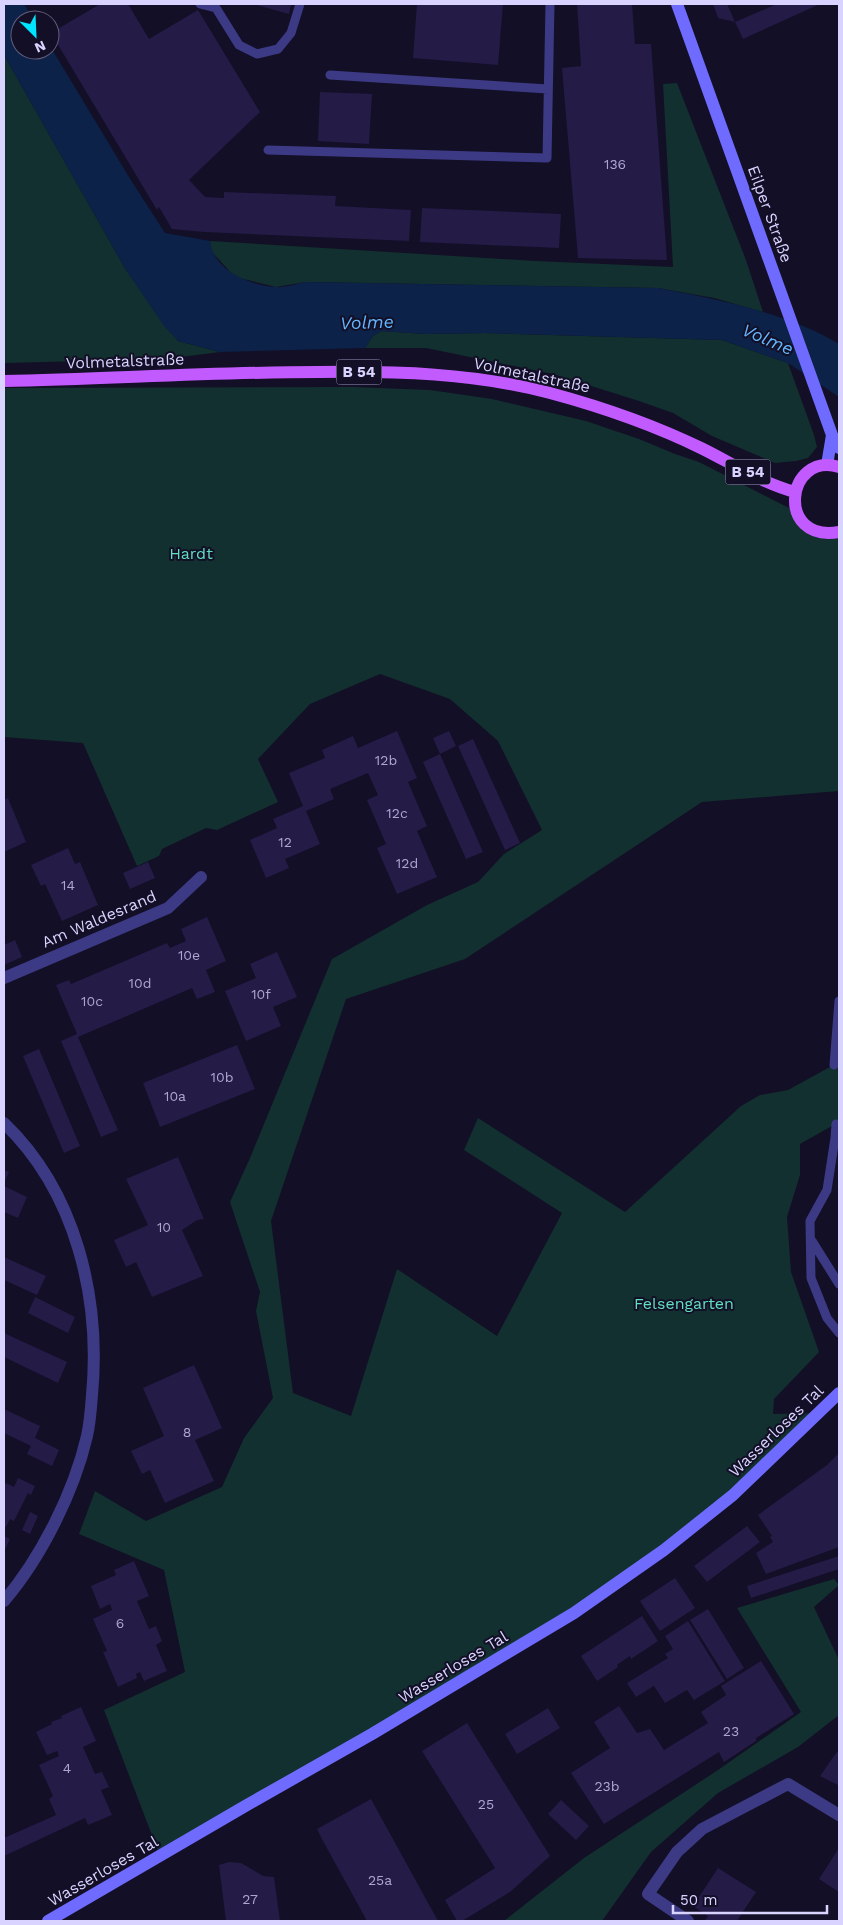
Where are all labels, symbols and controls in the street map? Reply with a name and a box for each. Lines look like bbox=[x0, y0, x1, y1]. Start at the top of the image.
north arrow bbox=[10, 10, 60, 60]
text: N bbox=[32, 37, 48, 56]
house number: 136 bbox=[604, 156, 626, 172]
street label: Eilper Straße bbox=[744, 163, 796, 265]
water label: Volme bbox=[340, 311, 394, 333]
water label: Volme bbox=[739, 319, 797, 359]
street label: Volmetalstraße bbox=[65, 349, 185, 373]
street label: Volmetalstraße bbox=[472, 353, 592, 397]
road number: B 54 bbox=[336, 360, 382, 384]
road number: B 54 bbox=[726, 460, 770, 484]
park label: Hardt bbox=[169, 544, 213, 563]
house number: 12b bbox=[375, 752, 397, 768]
house number: 12c bbox=[386, 805, 408, 821]
house number: 12 bbox=[278, 834, 292, 850]
house number: 12d bbox=[396, 855, 418, 871]
house number: 14 bbox=[61, 877, 75, 893]
street label: Am Waldesrand bbox=[39, 886, 159, 952]
house number: 10e bbox=[178, 947, 200, 963]
house number: 10d bbox=[129, 975, 151, 991]
house number: 10f bbox=[251, 986, 271, 1002]
house number: 10c bbox=[81, 993, 103, 1009]
house number: 10b bbox=[211, 1069, 233, 1085]
house number: 10a bbox=[164, 1088, 186, 1104]
house number: 10 bbox=[157, 1219, 171, 1235]
park label: Felsengarten bbox=[634, 1294, 734, 1313]
street label: Wasserloses Tal bbox=[725, 1381, 827, 1481]
house number: 8 bbox=[183, 1424, 191, 1440]
house number: 6 bbox=[116, 1615, 124, 1631]
street label: Wasserloses Tal bbox=[395, 1627, 511, 1707]
house number: 23 bbox=[723, 1723, 739, 1739]
house number: 4 bbox=[63, 1760, 71, 1776]
house number: 23b bbox=[594, 1778, 620, 1794]
house number: 25 bbox=[478, 1796, 494, 1812]
street label: Wasserloses Tal bbox=[45, 1832, 162, 1910]
house number: 25a bbox=[368, 1872, 392, 1888]
scale bar bbox=[673, 1882, 827, 1914]
house number: 27 bbox=[242, 1891, 258, 1907]
text: 50 m bbox=[680, 1891, 717, 1909]

